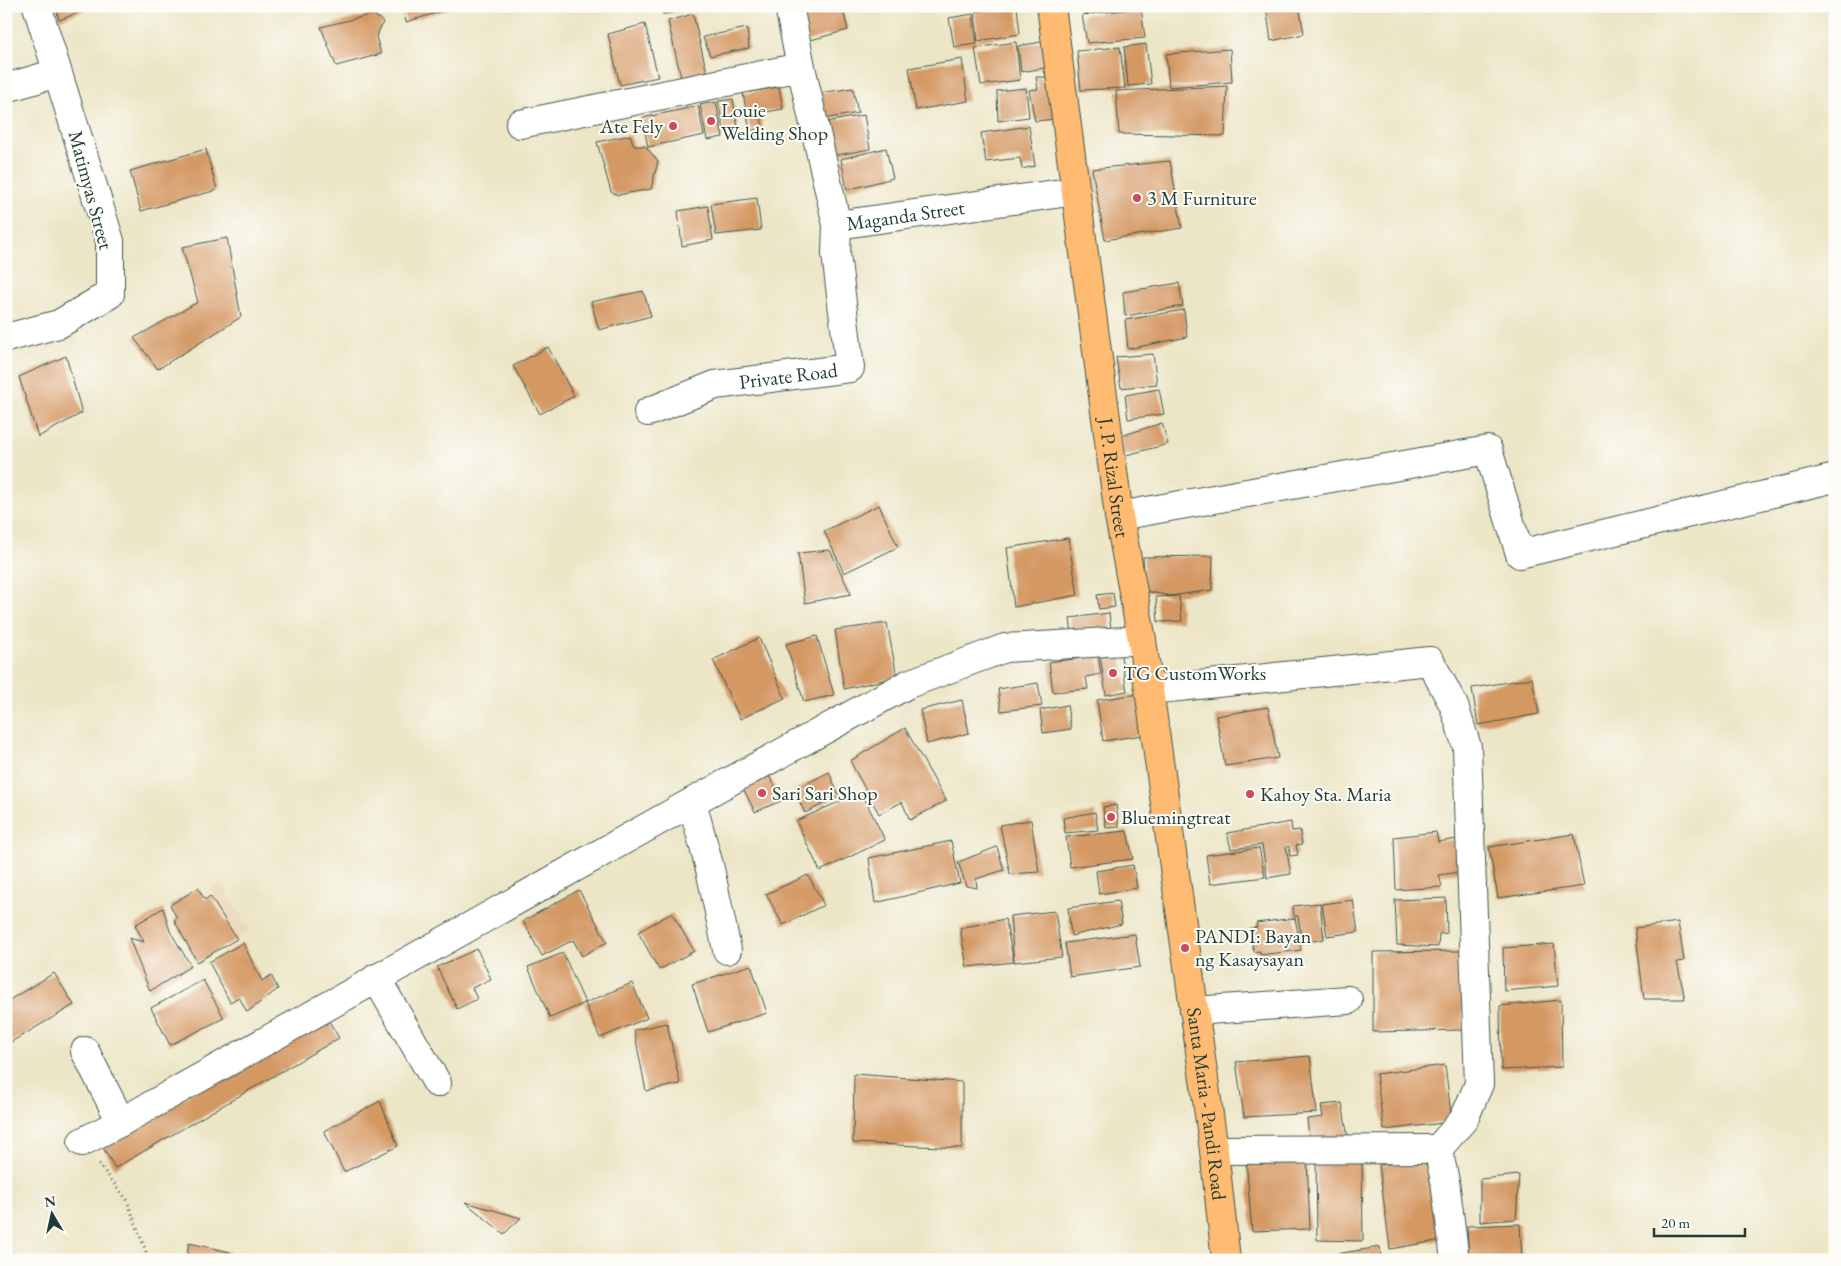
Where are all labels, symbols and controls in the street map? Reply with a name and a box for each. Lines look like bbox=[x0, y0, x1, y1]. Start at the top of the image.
place label: Louie Welding Shop bbox=[721, 97, 828, 146]
place label: Ate Fely bbox=[599, 113, 663, 139]
marker: Louie Welding Shop bbox=[705, 115, 717, 127]
marker: Ate Fely bbox=[667, 120, 679, 132]
street label: Matimyas Street bbox=[63, 128, 120, 253]
place label: 3 M Furniture bbox=[1147, 185, 1257, 211]
marker: 3 M Furniture bbox=[1131, 192, 1143, 204]
street label: Maganda Street bbox=[845, 194, 967, 237]
street label: Private Road bbox=[737, 357, 840, 395]
street label: J. P. Rizal Street bbox=[1093, 414, 1136, 541]
place label: TG CustomWorks bbox=[1123, 660, 1266, 686]
marker: TG CustomWorks bbox=[1107, 667, 1119, 679]
place label: Sari Sari Shop bbox=[772, 780, 878, 806]
place label: Kahoy Sta. Maria bbox=[1260, 781, 1391, 807]
marker: Sari Sari Shop bbox=[756, 787, 768, 799]
marker: Kahoy Sta. Maria bbox=[1244, 788, 1256, 800]
place label: Bluemingtreat bbox=[1121, 804, 1231, 830]
marker: Bluemingtreat bbox=[1105, 811, 1117, 823]
place label: PANDI: Bayan ng Kasaysayan bbox=[1195, 923, 1312, 972]
marker: PANDI: Bayan ng Kasaysayan bbox=[1179, 942, 1191, 954]
street label: Santa Maria - Pandi Road bbox=[1181, 1006, 1232, 1202]
north arrow bbox=[28, 1188, 78, 1238]
text: N bbox=[43, 1191, 58, 1211]
scale bar bbox=[1654, 1206, 1745, 1238]
text: 20 m bbox=[1661, 1213, 1690, 1232]

